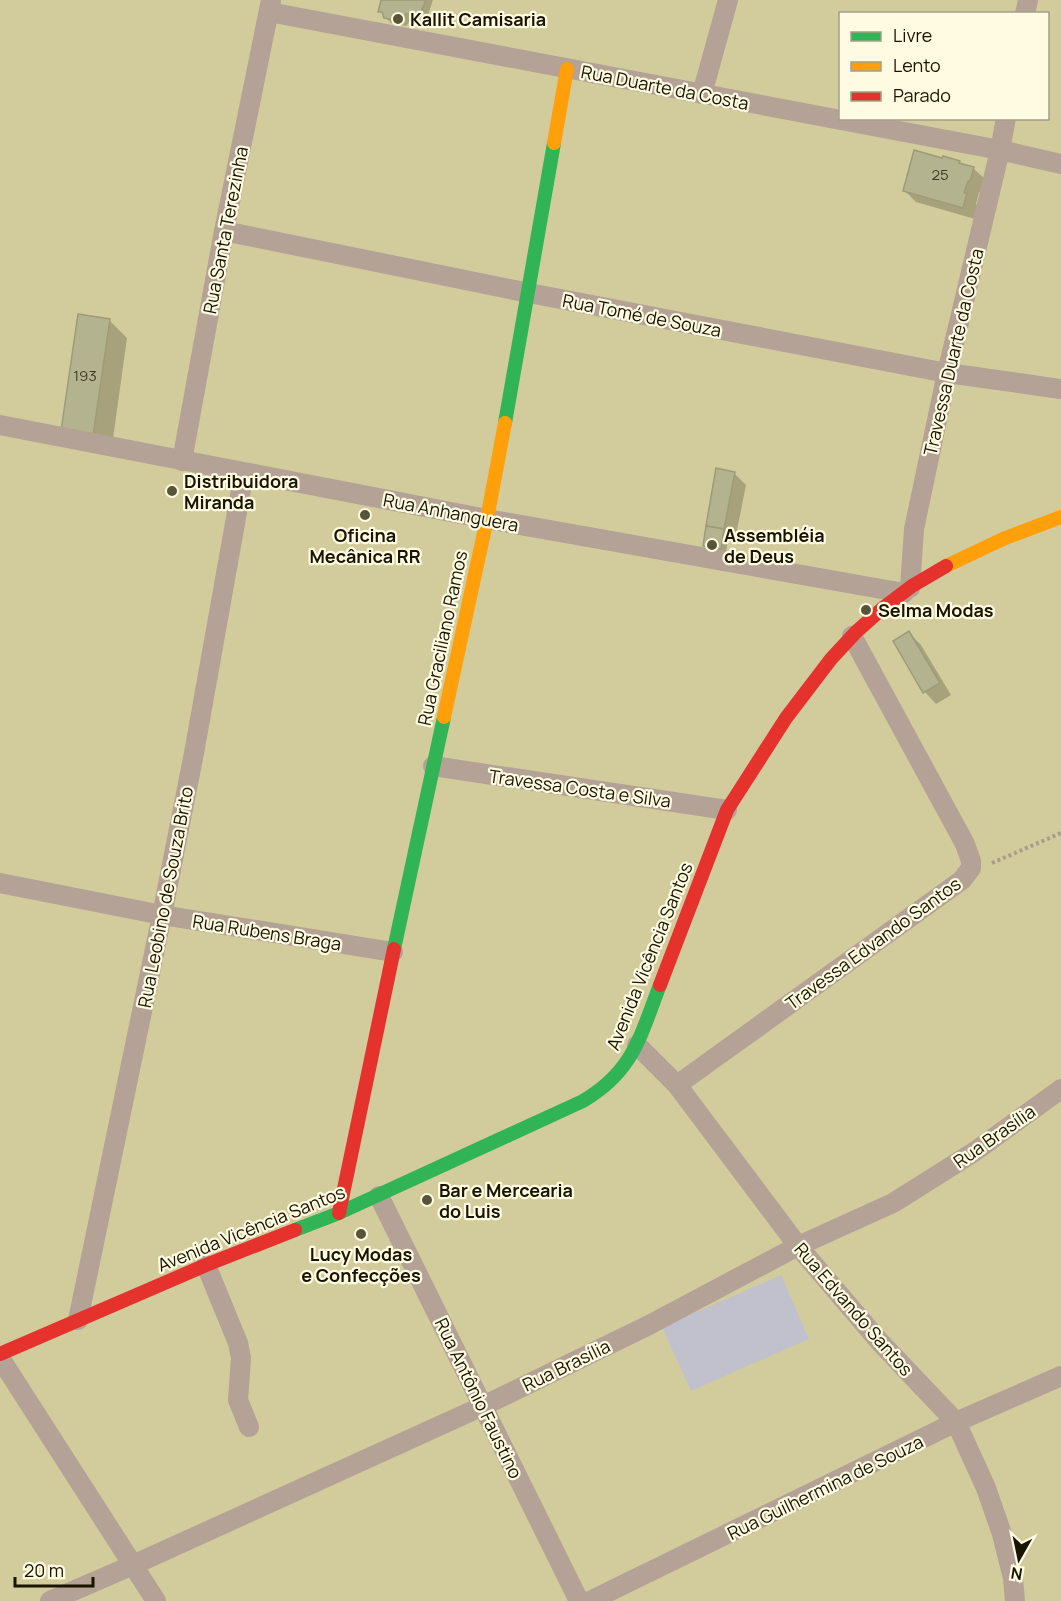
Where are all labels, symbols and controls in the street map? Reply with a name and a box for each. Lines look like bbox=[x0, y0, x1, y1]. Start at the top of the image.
place label: Kallit Camisaria bbox=[410, 7, 546, 31]
marker: Kallit Camisaria bbox=[391, 12, 405, 26]
legend bbox=[839, 12, 1049, 120]
text: Livre bbox=[893, 23, 932, 47]
text: Lento bbox=[893, 53, 941, 77]
street label: Rua Duarte da Costa bbox=[579, 59, 751, 115]
text: Parado bbox=[893, 83, 951, 107]
street label: Rua Santa Terezinha bbox=[197, 144, 253, 316]
house number: 25 bbox=[931, 164, 949, 185]
street label: Travessa Duarte da Costa bbox=[917, 246, 989, 458]
street label: Rua Tomé de Souza bbox=[561, 288, 723, 342]
house number: 193 bbox=[73, 365, 97, 386]
place label: Distribuidora Miranda bbox=[184, 469, 298, 514]
marker: Distribuidora Miranda bbox=[165, 484, 179, 498]
street label: Rua Anhanguera bbox=[381, 487, 521, 537]
marker: Oficina Mecânica RR bbox=[358, 508, 372, 522]
place label: Oficina Mecânica RR bbox=[309, 523, 421, 568]
place label: Assembléia de Deus bbox=[724, 523, 825, 568]
marker: Assembléia de Deus bbox=[705, 538, 719, 552]
street label: Rua Graciliano Ramos bbox=[412, 548, 472, 728]
place label: Selma Modas bbox=[878, 598, 994, 622]
marker: Selma Modas bbox=[859, 603, 873, 617]
street label: Travessa Costa e Silva bbox=[488, 763, 672, 813]
street label: Rua Leobino de Souza Brito bbox=[132, 784, 198, 1010]
street label: Avenida Vicência Santos bbox=[600, 859, 698, 1053]
street label: Travessa Edvando Santos bbox=[781, 871, 965, 1015]
street label: Rua Rubens Braga bbox=[191, 908, 343, 956]
street label: Rua Brasília bbox=[948, 1099, 1040, 1173]
place label: Bar e Mercearia do Luis bbox=[439, 1178, 573, 1223]
street label: Avenida Vicência Santos bbox=[154, 1179, 348, 1277]
marker: Bar e Mercearia do Luis bbox=[420, 1193, 434, 1207]
marker: Lucy Modas e Confecções bbox=[354, 1227, 368, 1241]
street label: Rua Edvando Santos bbox=[789, 1237, 919, 1381]
place label: Lucy Modas e Confecções bbox=[301, 1242, 421, 1287]
street label: Rua Antônio Faustino bbox=[430, 1314, 528, 1482]
street label: Rua Brasília bbox=[518, 1333, 614, 1397]
street label: Rua Guilhermina de Souza bbox=[723, 1429, 927, 1545]
north arrow bbox=[989, 1529, 1049, 1589]
scale bar bbox=[15, 1550, 93, 1588]
text: 20 m bbox=[24, 1558, 64, 1582]
text: N bbox=[1009, 1562, 1024, 1586]

